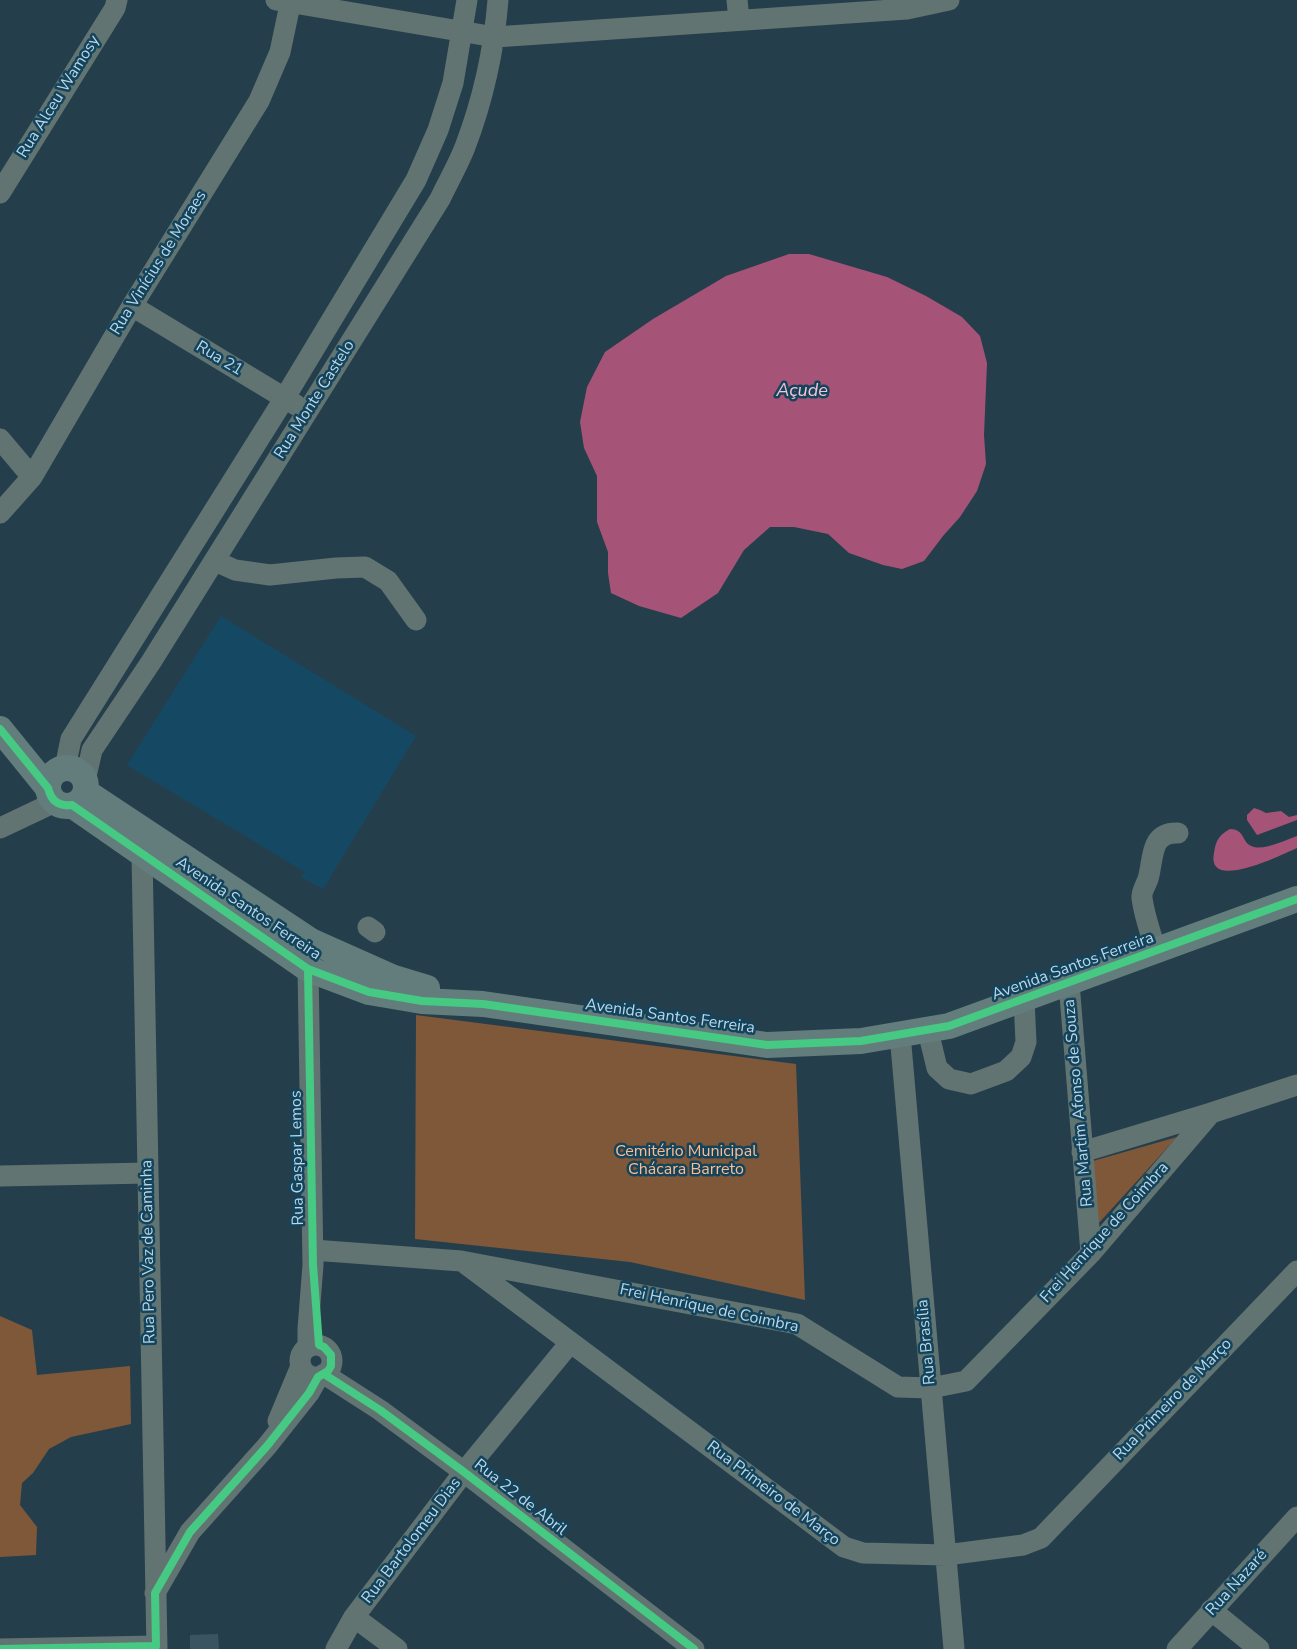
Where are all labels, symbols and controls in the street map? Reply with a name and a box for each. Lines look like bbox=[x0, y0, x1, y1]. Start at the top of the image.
street label: Rua Alceu Wamosy bbox=[14, 32, 104, 162]
street label: Rua Vinícius de Moraes bbox=[107, 187, 211, 339]
street label: Rua Monte Castelo bbox=[271, 337, 359, 463]
street label: Rua 21 bbox=[192, 338, 246, 380]
water label: Açude bbox=[776, 381, 828, 403]
street label: Avenida Santos Ferreira bbox=[172, 853, 324, 965]
street label: Avenida Santos Ferreira bbox=[989, 929, 1157, 1005]
street label: Avenida Santos Ferreira bbox=[584, 996, 756, 1038]
street label: Rua Martim Afonso de Souza bbox=[1060, 998, 1098, 1208]
street label: Rua Gaspar Lemos bbox=[287, 1090, 309, 1226]
park label: Cemitério Municipal Chácara Barreto bbox=[615, 1142, 757, 1180]
street label: Frei Henrique de Coimbra bbox=[1037, 1159, 1173, 1307]
street label: Rua Pero Vaz de Caminha bbox=[138, 1160, 160, 1344]
street label: Frei Henrique de Coimbra bbox=[618, 1281, 800, 1337]
street label: Rua Brasília bbox=[914, 1298, 940, 1386]
street label: Rua Primeiro de Março bbox=[1110, 1335, 1236, 1465]
street label: Rua Primeiro de Março bbox=[702, 1438, 844, 1550]
street label: Rua 22 de Abril bbox=[470, 1456, 570, 1540]
street label: Rua Bartolomeu Dias bbox=[358, 1474, 466, 1608]
street label: Rua Nazaré bbox=[1202, 1546, 1272, 1620]

